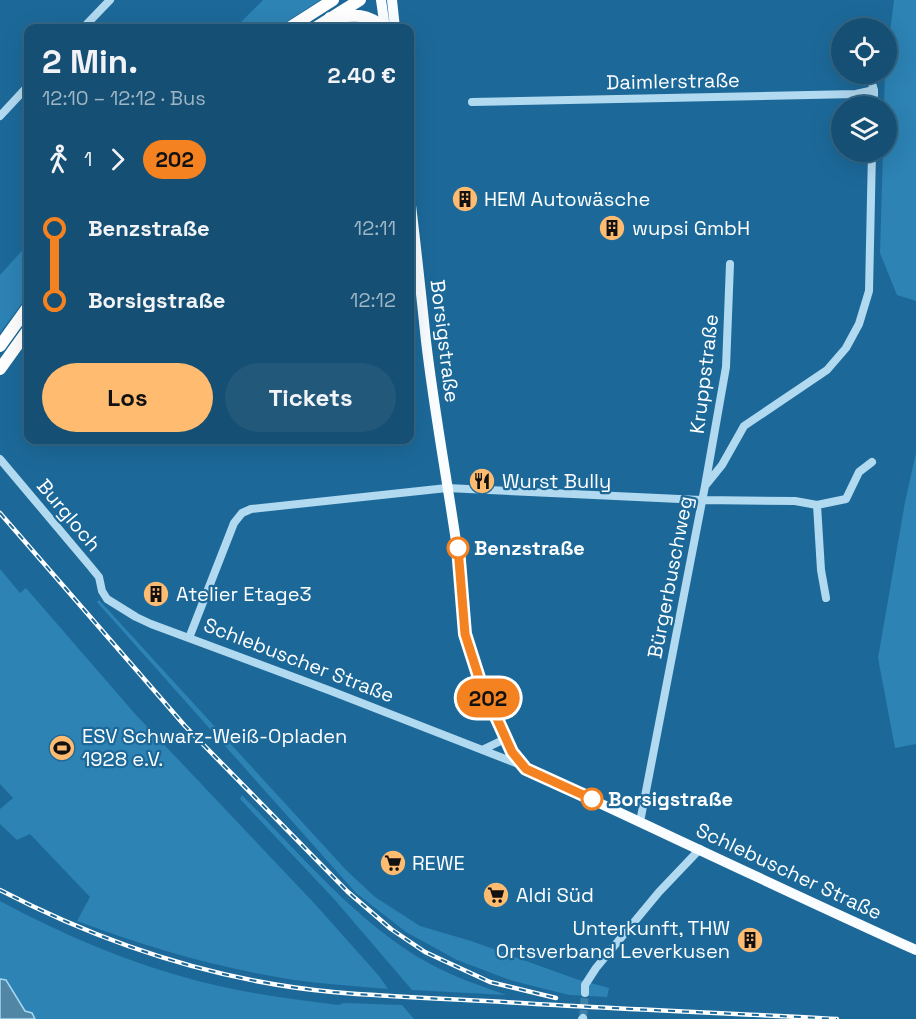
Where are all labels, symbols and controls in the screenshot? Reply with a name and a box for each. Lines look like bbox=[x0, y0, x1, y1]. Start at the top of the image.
map controls bbox=[831, 18, 897, 162]
button: locate bbox=[831, 18, 897, 84]
text: 2 Min. bbox=[42, 41, 138, 83]
text: 2.40 € bbox=[328, 61, 396, 89]
street label: Daimlerstraße bbox=[606, 67, 740, 95]
text: 12:10 – 12:12 · Bus bbox=[42, 85, 206, 111]
button: layers bbox=[831, 96, 897, 162]
icon: walk bbox=[42, 143, 75, 176]
icon: forward bbox=[101, 143, 134, 176]
text: 1 bbox=[84, 146, 92, 172]
text: 202 bbox=[155, 146, 194, 173]
building icon: HEM Autowäsche bbox=[450, 184, 480, 214]
place label: HEM Autowäsche bbox=[484, 186, 650, 212]
building icon: wupsi GmbH bbox=[597, 213, 627, 243]
text: Benzstraße bbox=[88, 214, 210, 242]
text: 12:11 bbox=[354, 215, 396, 241]
place label: wupsi GmbH bbox=[632, 215, 750, 241]
street label: Borsigstraße bbox=[425, 278, 465, 404]
text: Borsigstraße bbox=[88, 286, 225, 314]
text: 12:12 bbox=[350, 287, 396, 313]
street label: Kruppstraße bbox=[684, 313, 724, 435]
button: Los bbox=[42, 363, 213, 432]
button: Tickets bbox=[225, 363, 396, 432]
restaurant icon: Wurst Bully bbox=[467, 466, 497, 496]
place label: Wurst Bully bbox=[502, 468, 611, 494]
street label: Burgloch bbox=[31, 473, 107, 557]
street label: Bürgerbuschweg bbox=[641, 493, 699, 661]
place label: Benzstraße bbox=[474, 535, 585, 561]
marker: Benzstraße bbox=[447, 537, 469, 559]
building icon: Atelier Etage3 bbox=[141, 579, 171, 609]
place label: Atelier Etage3 bbox=[176, 581, 312, 607]
street label: Schlebuscher Straße bbox=[200, 612, 398, 708]
line badge: 202 bbox=[454, 678, 522, 718]
text: 202 bbox=[469, 685, 507, 712]
place label: ESV Schwarz-Weiß-Opladen 1928 e.V. bbox=[82, 723, 347, 772]
sports icon: ESV Schwarz-Weiß-Opladen 1928 e.V. bbox=[47, 733, 77, 763]
place label: Borsigstraße bbox=[608, 786, 733, 812]
marker: Borsigstraße bbox=[581, 788, 603, 810]
street label: Schlebuscher Straße bbox=[692, 816, 886, 926]
supermarket icon: REWE bbox=[378, 848, 408, 878]
place label: REWE bbox=[412, 850, 465, 876]
supermarket icon: Aldi Süd bbox=[481, 880, 511, 910]
place label: Aldi Süd bbox=[516, 882, 594, 908]
place label: Unterkunft, THW Ortsverband Leverkusen bbox=[496, 915, 730, 964]
building icon: Unterkunft, THW Ortsverband Leverkusen bbox=[735, 925, 765, 955]

